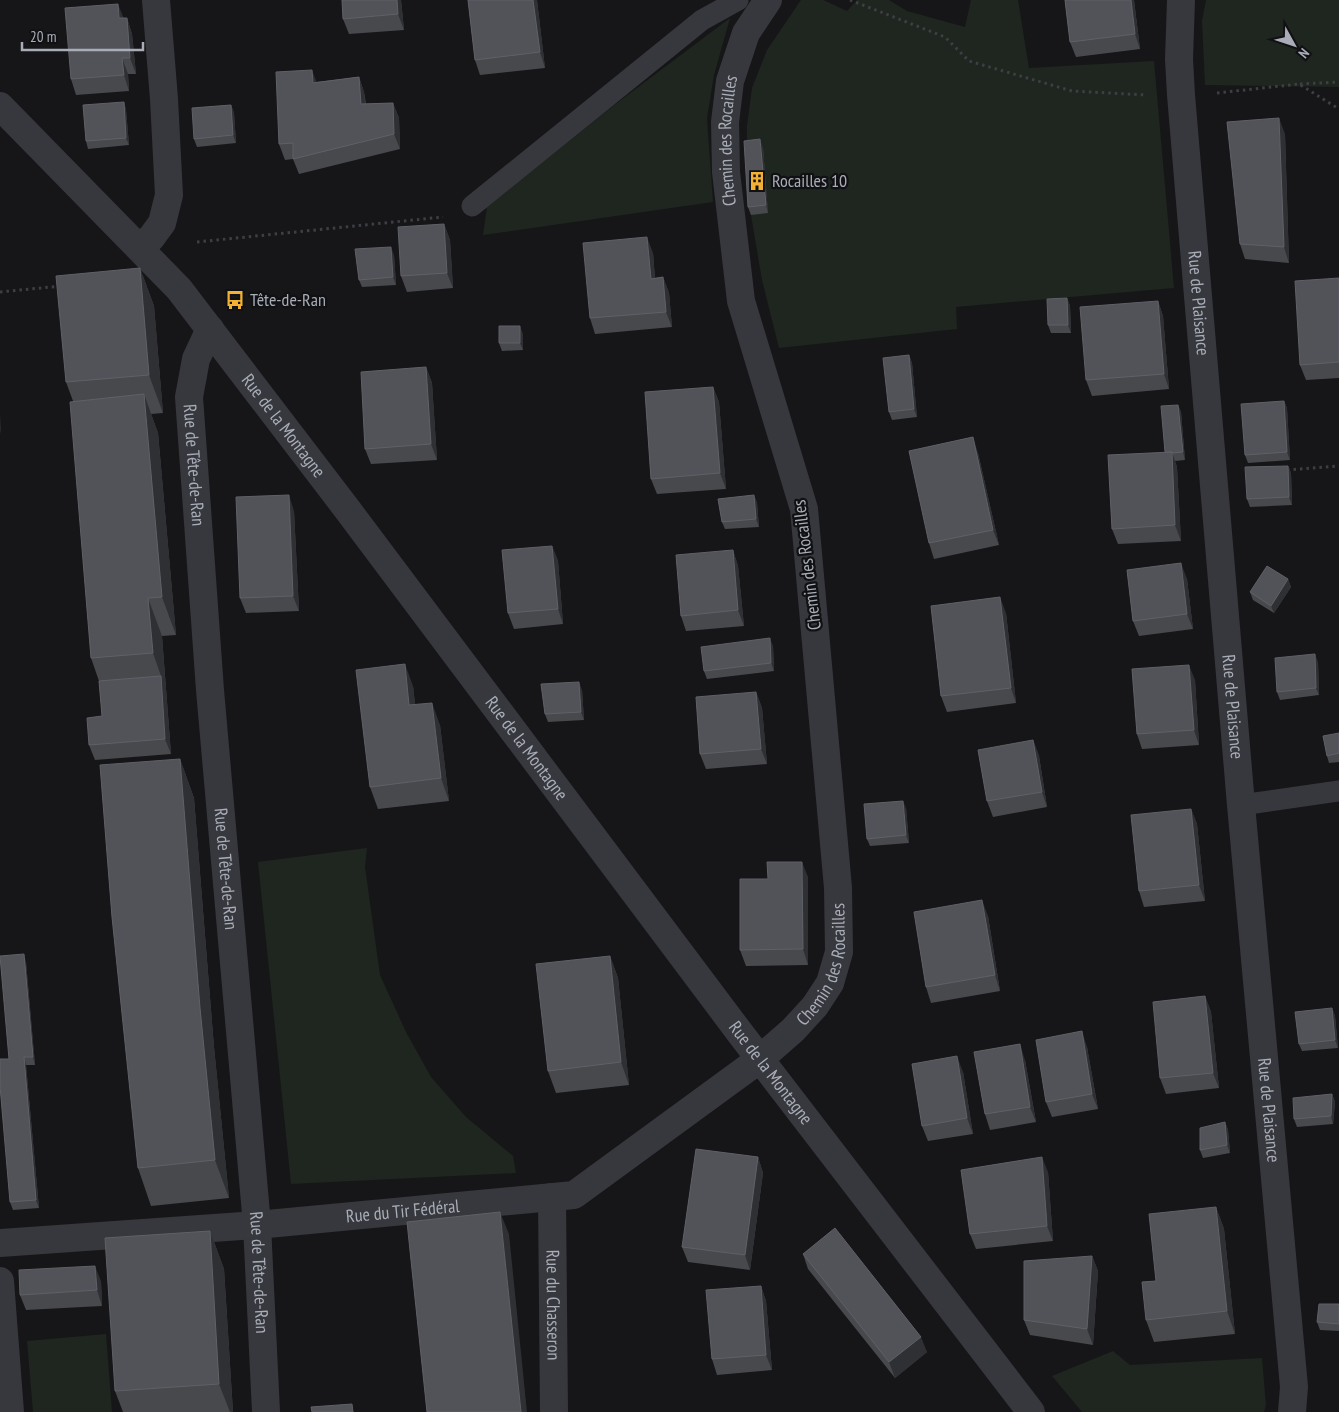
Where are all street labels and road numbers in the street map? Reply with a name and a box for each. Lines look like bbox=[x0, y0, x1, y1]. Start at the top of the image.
street label: Chemin des Rocailles bbox=[713, 72, 742, 207]
street label: Rue de Plaisance bbox=[1183, 250, 1215, 356]
street label: Rue de la Montagne bbox=[237, 369, 331, 482]
street label: Rue de Tête-de-Ran bbox=[179, 403, 210, 527]
street label: Chemin des Rocailles bbox=[787, 499, 826, 632]
street label: Rue de Plaisance bbox=[1217, 653, 1249, 760]
street label: Rue de la Montagne bbox=[480, 691, 573, 805]
street label: Rue de Tête-de-Ran bbox=[209, 807, 243, 931]
street label: Chemin des Rocailles bbox=[791, 903, 850, 1030]
street label: Rue de la Montagne bbox=[724, 1016, 818, 1129]
street label: Rue de Plaisance bbox=[1253, 1057, 1285, 1163]
street label: Rue du Tir Fédéral bbox=[345, 1194, 461, 1228]
street label: Rue de Tête-de-Ran bbox=[245, 1210, 274, 1334]
street label: Rue du Chasseron bbox=[541, 1249, 566, 1360]

